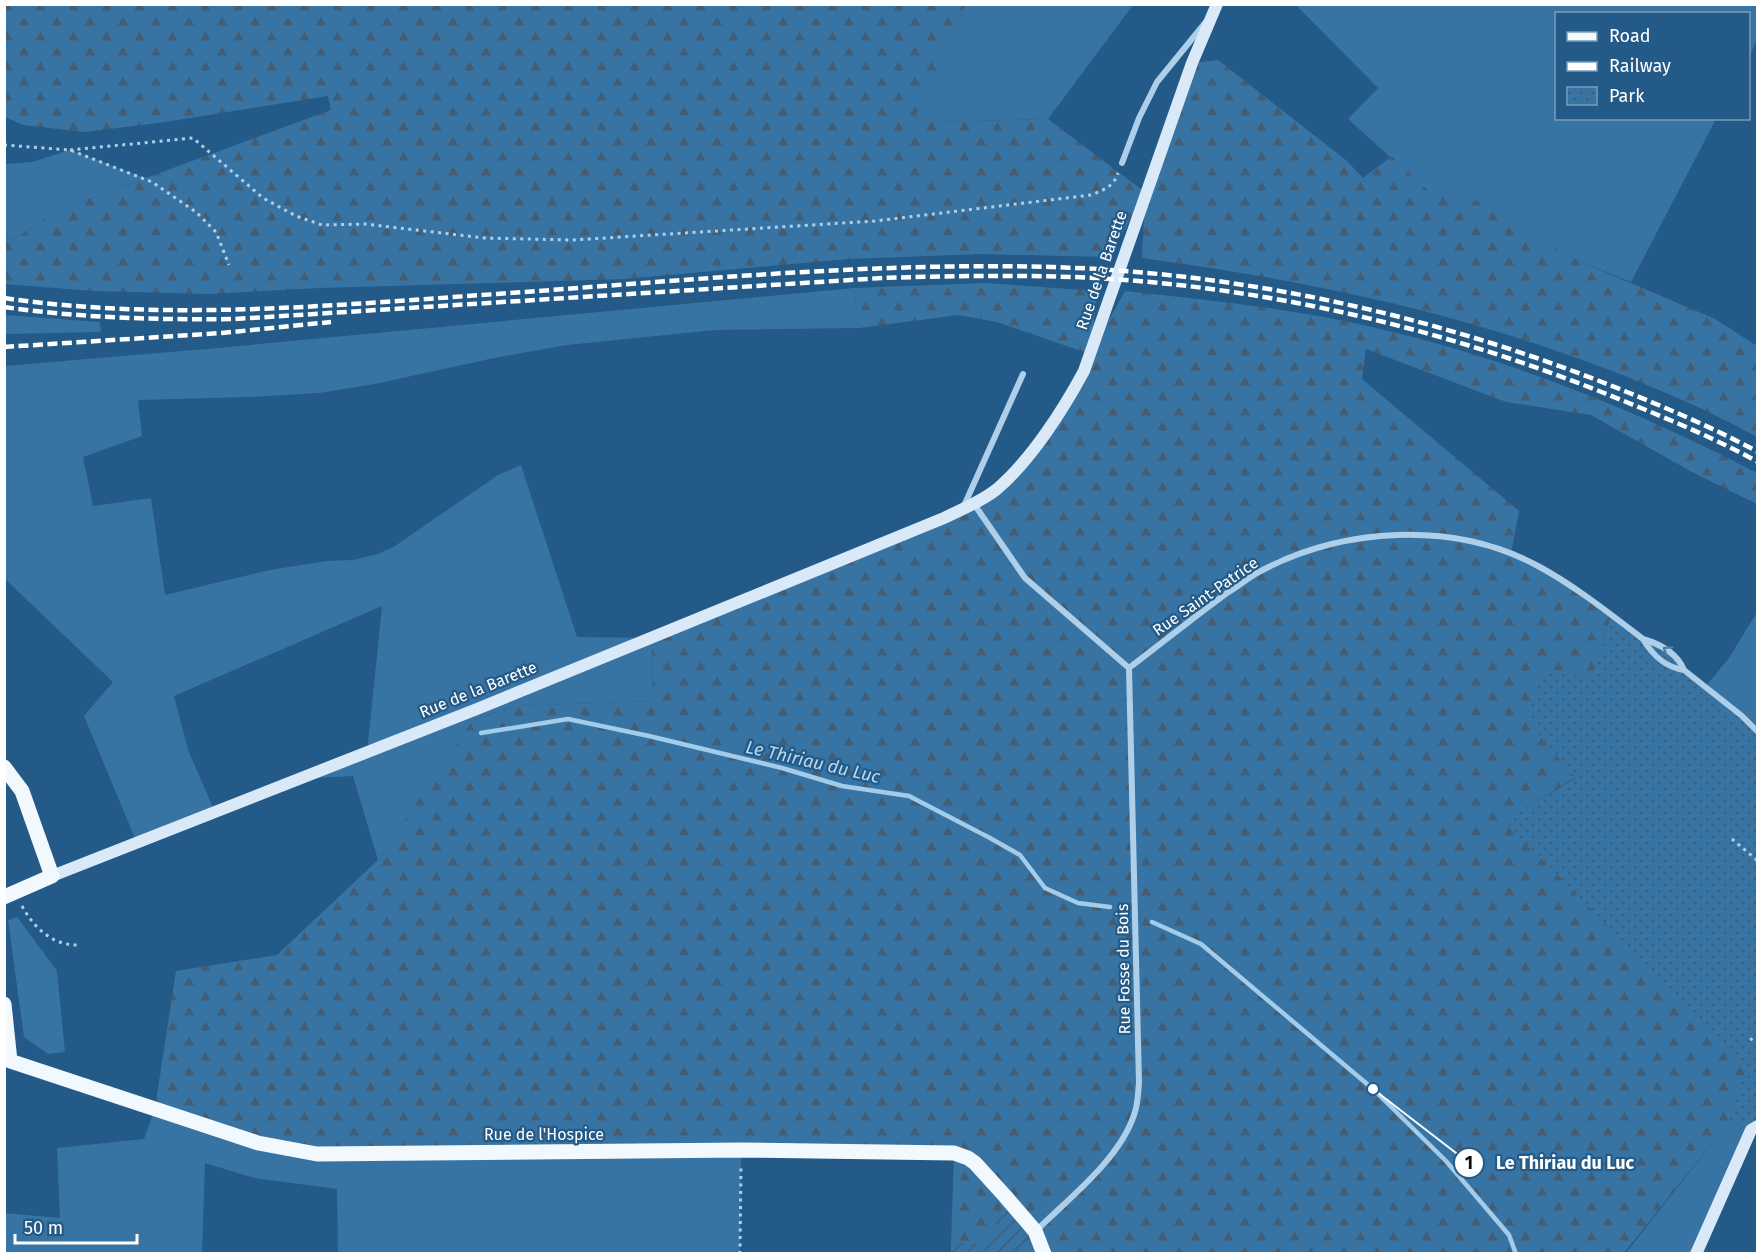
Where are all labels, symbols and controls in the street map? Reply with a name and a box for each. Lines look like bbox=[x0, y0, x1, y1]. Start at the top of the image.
legend bbox=[1555, 12, 1750, 120]
text: Road bbox=[1609, 25, 1651, 47]
text: Railway bbox=[1609, 55, 1671, 77]
text: Park bbox=[1609, 85, 1645, 107]
street label: Rue de la Barette bbox=[1072, 208, 1131, 332]
street label: Rue Saint-Patrice bbox=[1149, 553, 1262, 640]
one-way arrow bbox=[1663, 646, 1674, 657]
street label: Rue de la Barette bbox=[417, 657, 540, 722]
water label: Le Thiriau du Luc bbox=[744, 736, 883, 788]
street label: Rue Fosse du Bois bbox=[1113, 904, 1134, 1034]
street label: Rue de l'Hospice bbox=[484, 1125, 604, 1144]
callout: Le Thiriau du Luc bbox=[1454, 1145, 1646, 1181]
text: 1 bbox=[1465, 1152, 1473, 1174]
text: Le Thiriau du Luc bbox=[1496, 1152, 1634, 1174]
scale bar bbox=[15, 1207, 136, 1245]
text: 50 m bbox=[24, 1217, 63, 1239]

